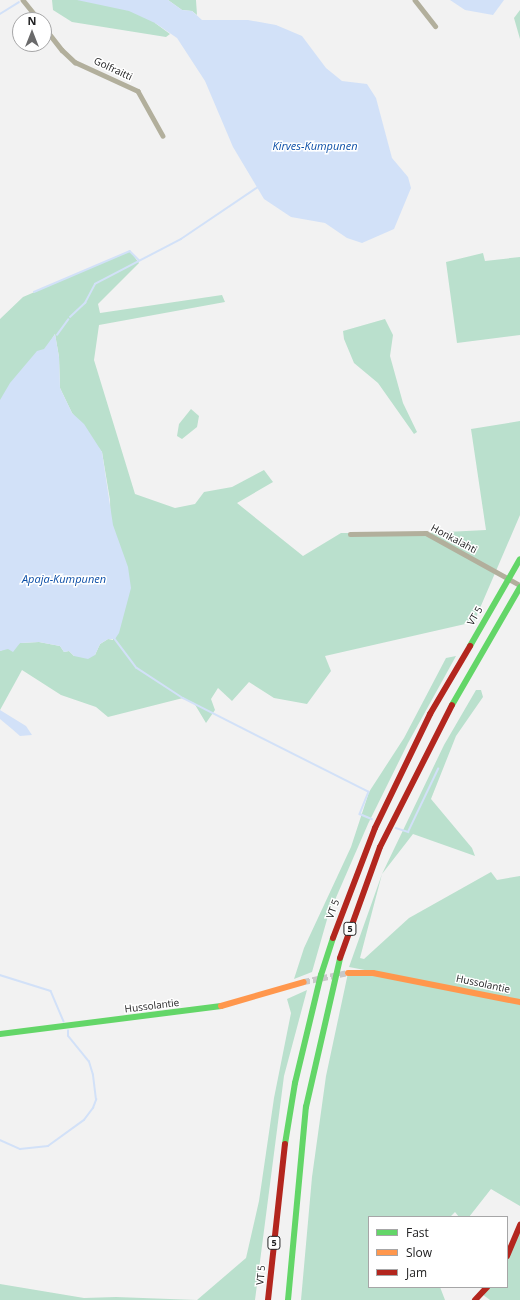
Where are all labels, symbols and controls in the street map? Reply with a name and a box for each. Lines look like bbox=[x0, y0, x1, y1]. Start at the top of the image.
north arrow bbox=[12, 12, 52, 52]
text: N bbox=[28, 13, 36, 28]
street label: Golfraitti bbox=[92, 55, 134, 83]
water label: Kirves-Kumpunen bbox=[273, 139, 357, 153]
street label: Honkalahti bbox=[429, 522, 479, 556]
water label: Apaja-Kumpunen bbox=[22, 572, 106, 586]
street label: VT 5 bbox=[465, 604, 485, 628]
street label: VT 5 bbox=[324, 898, 342, 920]
road number: 5 bbox=[343, 922, 357, 936]
street label: Hussolantie bbox=[455, 972, 511, 996]
street label: Hussolantie bbox=[124, 997, 180, 1015]
legend bbox=[368, 1216, 508, 1288]
text: Fast bbox=[406, 1224, 429, 1241]
road number: 5 bbox=[267, 1236, 281, 1250]
text: Slow bbox=[406, 1244, 432, 1261]
text: Jam bbox=[406, 1264, 427, 1281]
street label: VT 5 bbox=[254, 1265, 268, 1285]

